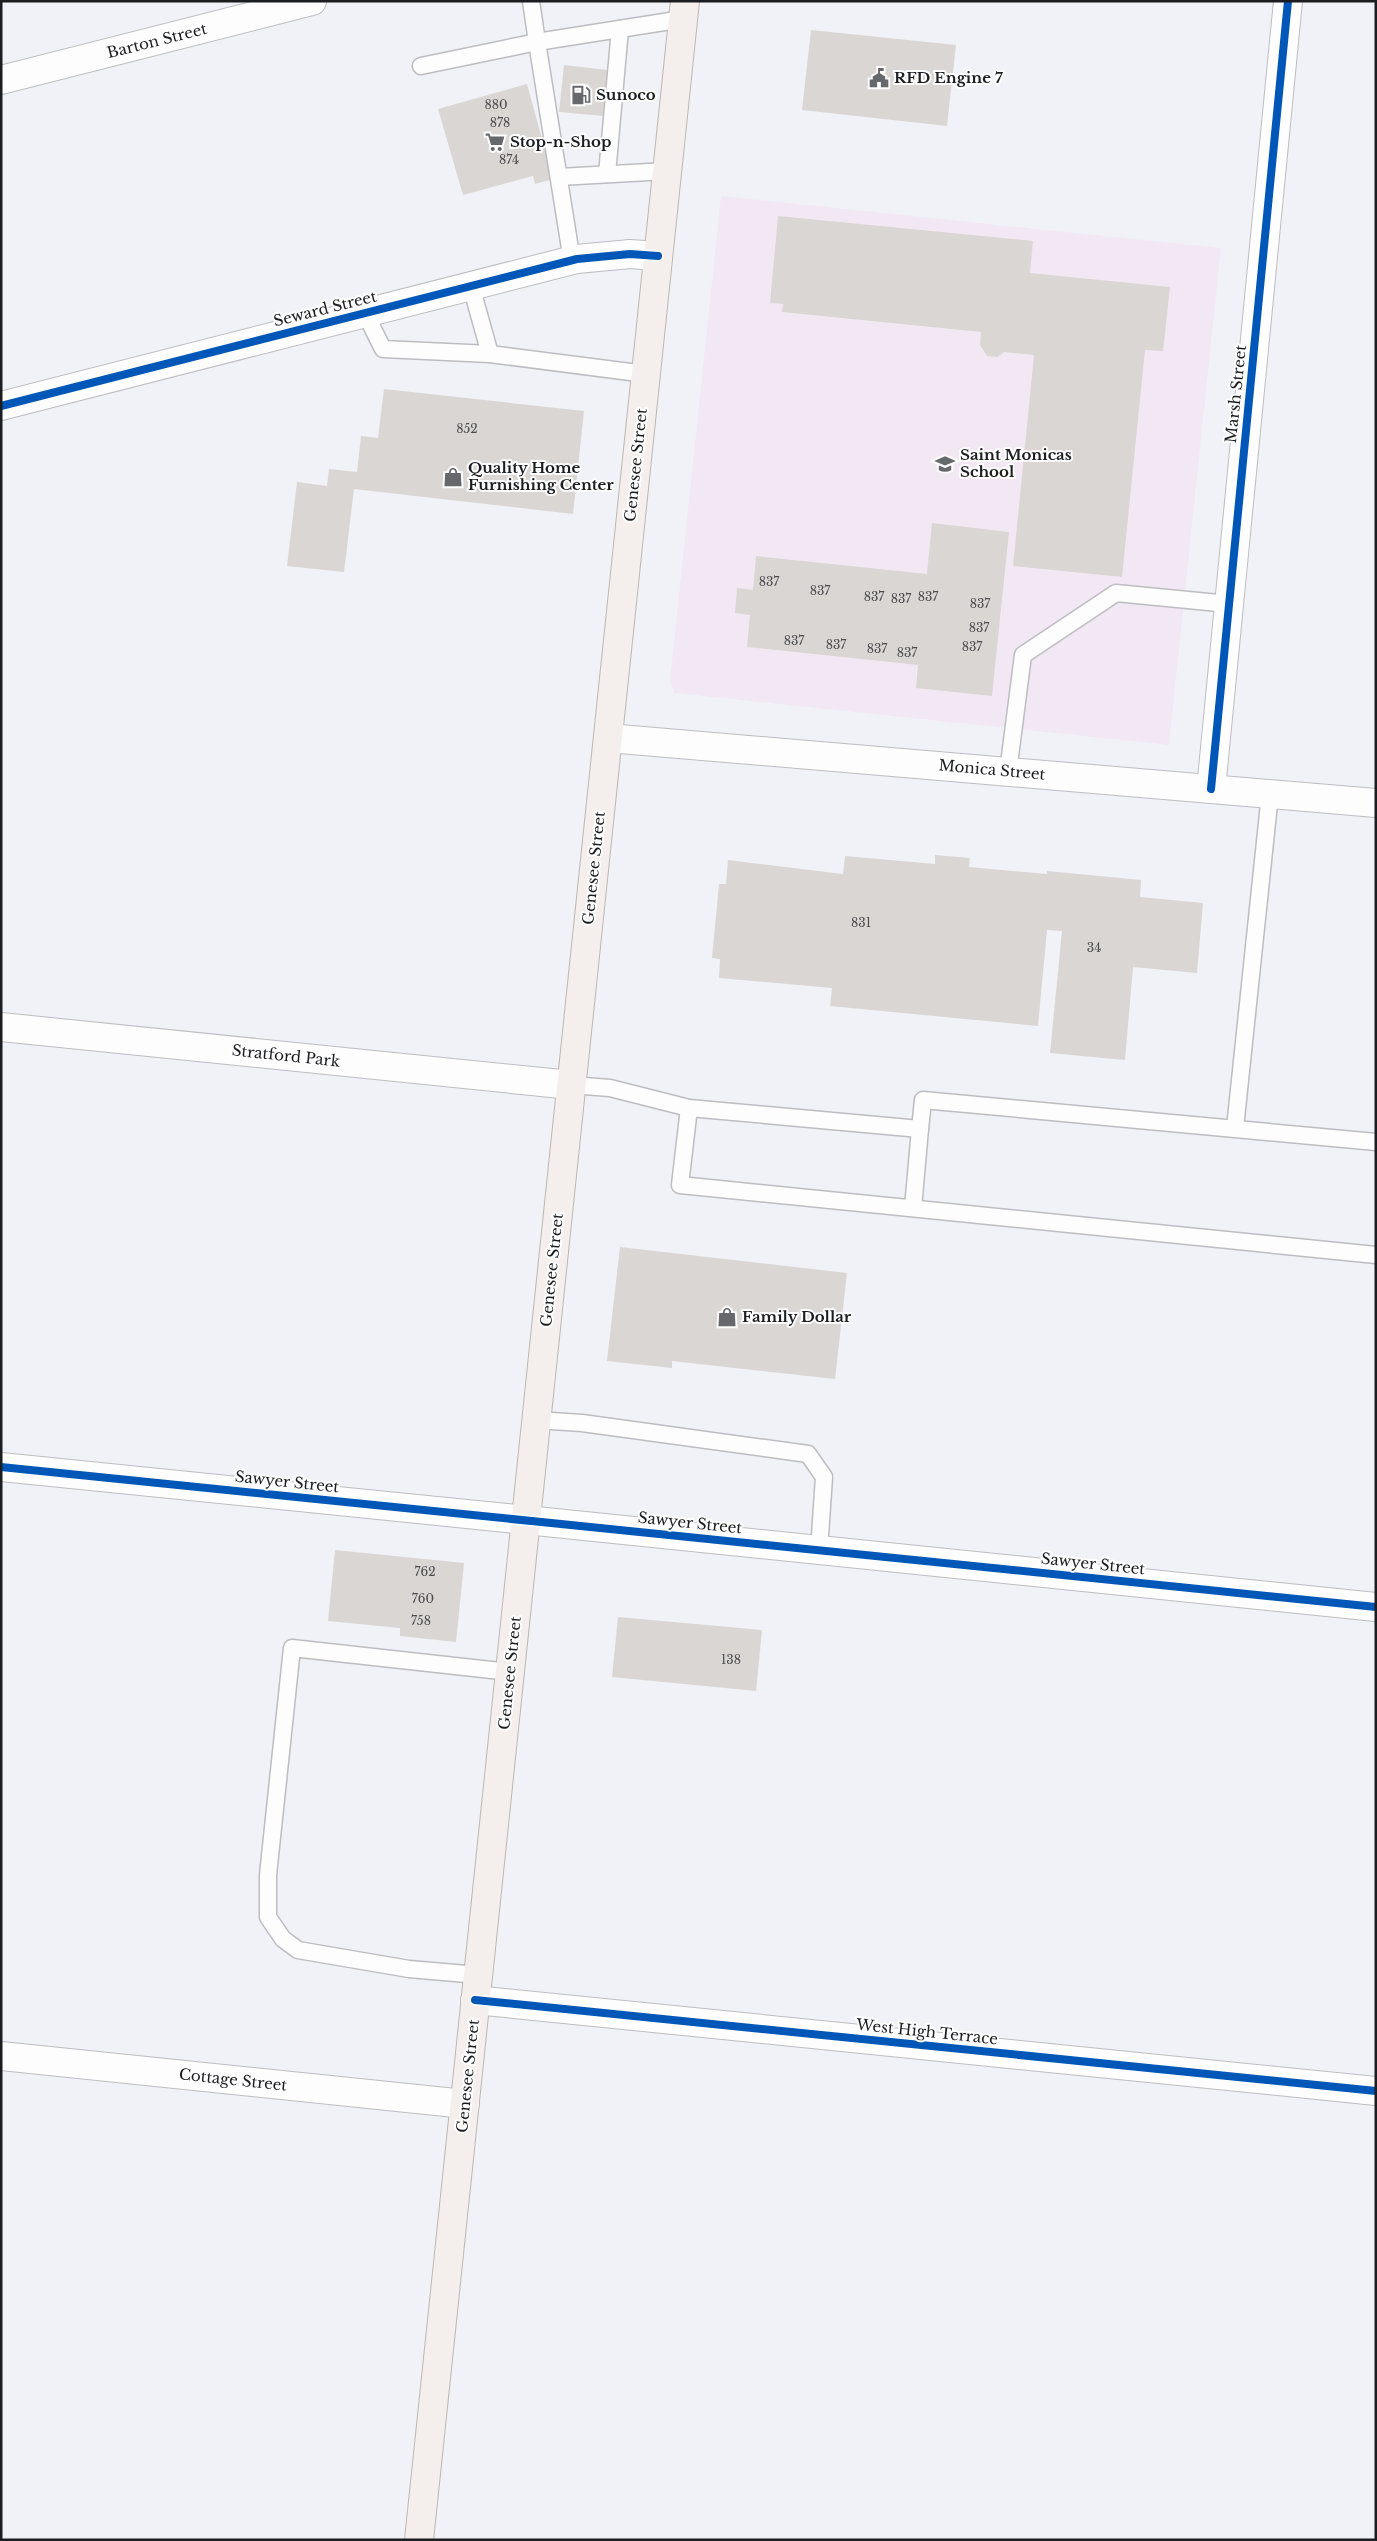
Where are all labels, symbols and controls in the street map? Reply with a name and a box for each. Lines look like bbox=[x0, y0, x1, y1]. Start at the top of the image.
street label: Barton Street bbox=[105, 19, 209, 62]
public building icon: RFD Engine 7 bbox=[868, 67, 890, 89]
place label: RFD Engine 7 bbox=[894, 68, 1003, 87]
fuel station icon: Sunoco bbox=[570, 84, 592, 106]
place label: Sunoco bbox=[596, 85, 656, 104]
house number: 880 bbox=[484, 97, 508, 112]
house number: 878 bbox=[490, 115, 510, 130]
supermarket icon: Stop-n-Shop bbox=[484, 131, 506, 153]
place label: Stop-n-Shop bbox=[510, 132, 611, 151]
house number: 874 bbox=[499, 152, 519, 167]
street label: Seward Street bbox=[271, 286, 379, 331]
street label: Marsh Street bbox=[1221, 344, 1250, 444]
street label: Genesee Street bbox=[620, 407, 651, 523]
house number: 852 bbox=[456, 421, 478, 436]
place label: Saint Monicas School bbox=[960, 445, 1072, 481]
school or university icon: Saint Monicas School bbox=[934, 453, 956, 475]
place label: Quality Home Furnishing Center bbox=[468, 458, 614, 494]
shop icon: Quality Home Furnishing Center bbox=[442, 466, 464, 488]
house number: 837 bbox=[759, 574, 780, 589]
house number: 837 bbox=[810, 583, 831, 598]
house number: 837 bbox=[864, 589, 885, 604]
house number: 837 bbox=[918, 589, 939, 604]
house number: 837 bbox=[891, 591, 912, 606]
house number: 837 bbox=[970, 596, 991, 611]
house number: 837 bbox=[969, 620, 990, 635]
house number: 837 bbox=[784, 633, 805, 648]
house number: 837 bbox=[826, 637, 847, 652]
house number: 837 bbox=[962, 639, 983, 654]
house number: 837 bbox=[867, 641, 888, 656]
house number: 837 bbox=[897, 645, 918, 660]
street label: Monica Street bbox=[938, 755, 1046, 784]
street label: Genesee Street bbox=[578, 810, 609, 926]
house number: 831 bbox=[851, 915, 871, 930]
house number: 34 bbox=[1087, 940, 1101, 955]
street label: Stratford Park bbox=[231, 1040, 342, 1071]
street label: Genesee Street bbox=[536, 1212, 567, 1328]
shop icon: Family Dollar bbox=[716, 1306, 738, 1328]
place label: Family Dollar bbox=[742, 1307, 852, 1326]
street label: Sawyer Street bbox=[234, 1467, 340, 1496]
street label: Sawyer Street bbox=[637, 1508, 743, 1537]
street label: Sawyer Street bbox=[1040, 1549, 1146, 1578]
house number: 762 bbox=[414, 1564, 436, 1579]
house number: 760 bbox=[412, 1591, 434, 1606]
house number: 758 bbox=[411, 1613, 431, 1628]
street label: Genesee Street bbox=[494, 1615, 525, 1731]
house number: 138 bbox=[721, 1652, 741, 1667]
street label: West High Terrace bbox=[854, 2015, 999, 2048]
street label: Genesee Street bbox=[452, 2018, 483, 2134]
street label: Cottage Street bbox=[178, 2064, 288, 2095]

